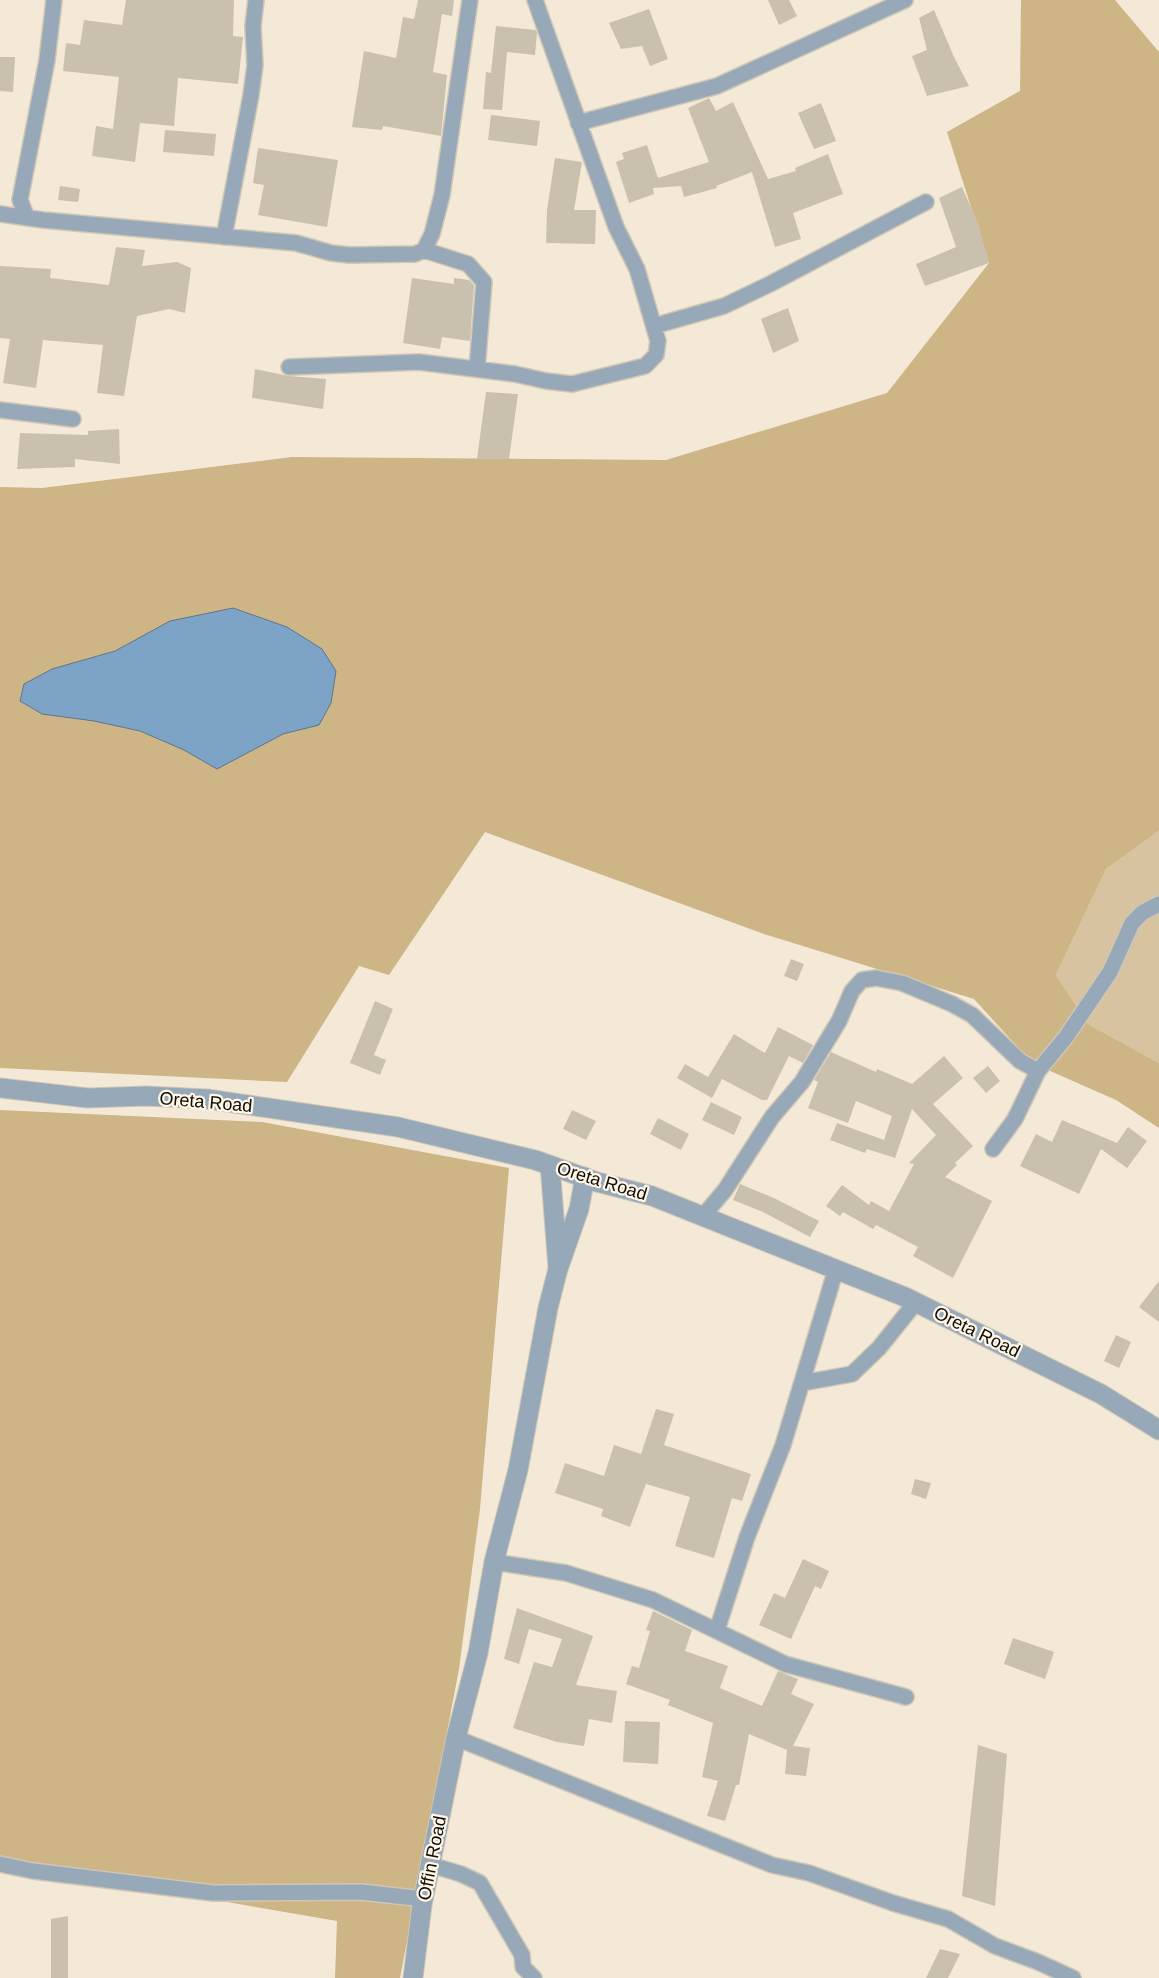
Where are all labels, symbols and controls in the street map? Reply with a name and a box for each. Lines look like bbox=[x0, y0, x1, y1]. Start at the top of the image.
street label: Oreta Road bbox=[159, 1088, 253, 1116]
street label: Oreta Road bbox=[555, 1158, 649, 1204]
street label: Oreta Road bbox=[931, 1303, 1023, 1361]
street label: Offin Road bbox=[414, 1814, 450, 1902]

